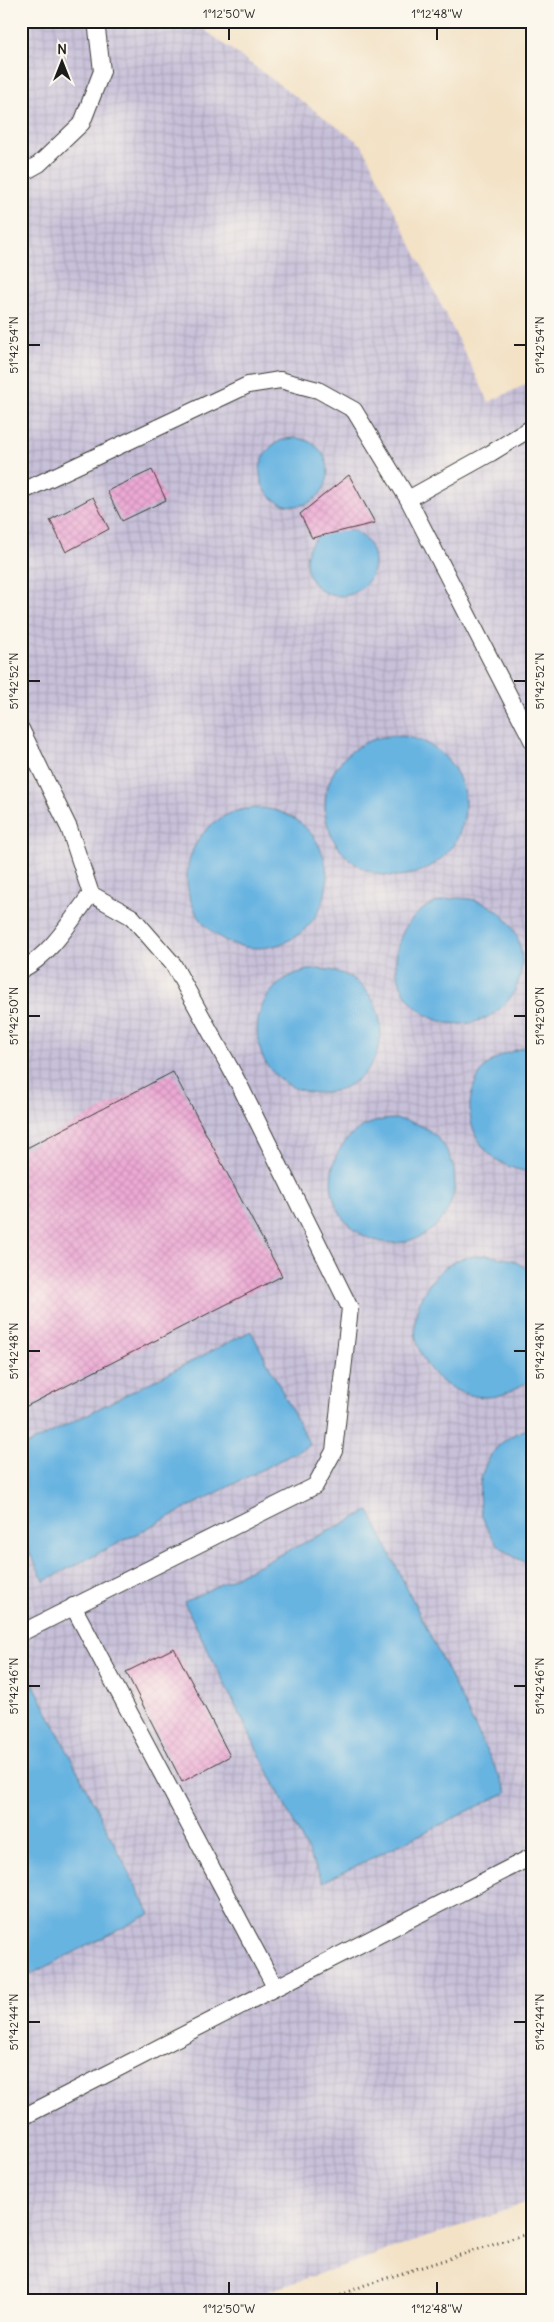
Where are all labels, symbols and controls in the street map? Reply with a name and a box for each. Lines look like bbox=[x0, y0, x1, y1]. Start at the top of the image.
text: 1°12'50"W bbox=[203, 6, 255, 21]
text: 1°12'48"W bbox=[412, 6, 463, 21]
north arrow bbox=[38, 38, 88, 88]
text: N bbox=[57, 40, 67, 58]
text: 51°42'54"N bbox=[6, 316, 21, 374]
text: 51°42'54"N bbox=[532, 316, 547, 374]
text: 51°42'52"N bbox=[6, 652, 21, 710]
text: 51°42'52"N bbox=[532, 652, 547, 710]
text: 51°42'50"N bbox=[6, 987, 21, 1045]
text: 51°42'50"N bbox=[532, 987, 547, 1045]
text: 51°42'48"N bbox=[6, 1322, 21, 1380]
text: 51°42'48"N bbox=[532, 1322, 547, 1380]
text: 51°42'46"N bbox=[6, 1657, 21, 1715]
text: 51°42'46"N bbox=[532, 1657, 547, 1715]
text: 51°42'44"N bbox=[6, 1993, 21, 2051]
text: 51°42'44"N bbox=[532, 1993, 547, 2051]
text: 1°12'50"W bbox=[203, 2301, 255, 2316]
text: 1°12'48"W bbox=[412, 2301, 463, 2316]

